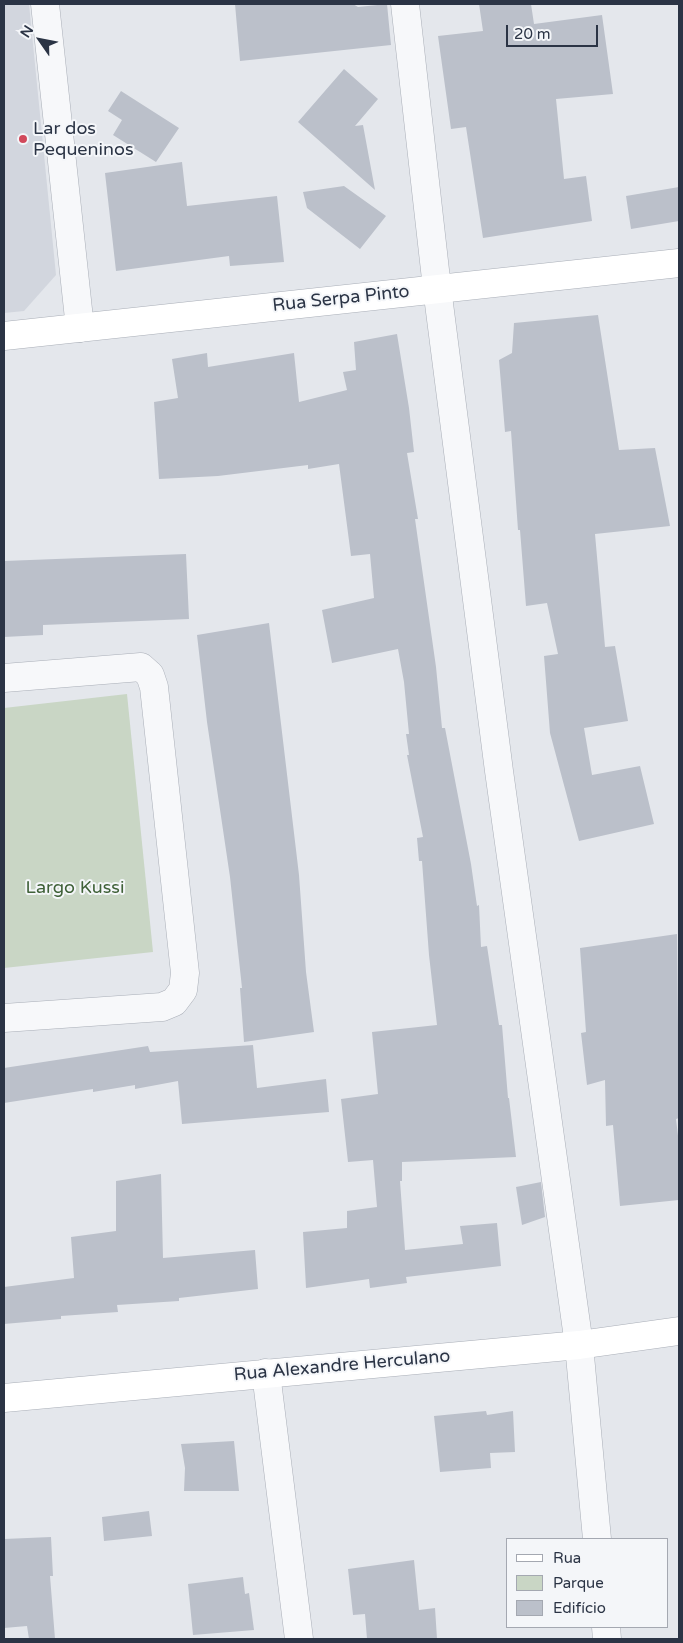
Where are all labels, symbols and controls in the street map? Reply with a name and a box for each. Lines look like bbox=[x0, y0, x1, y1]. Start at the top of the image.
north arrow bbox=[15, 15, 65, 65]
scale bar bbox=[508, 15, 600, 47]
text: N bbox=[17, 22, 37, 41]
text: 20 m bbox=[514, 25, 551, 43]
place label: Lar dos Pequeninos bbox=[33, 118, 134, 160]
marker: Lar dos Pequeninos bbox=[17, 133, 29, 145]
street label: Rua Serpa Pinto bbox=[271, 281, 411, 317]
park label: Largo Kussi bbox=[26, 877, 124, 899]
street label: Rua Alexandre Herculano bbox=[233, 1346, 451, 1386]
legend bbox=[506, 1538, 668, 1628]
text: Rua bbox=[553, 1549, 581, 1567]
text: Parque bbox=[553, 1574, 604, 1592]
text: Edifício bbox=[553, 1599, 606, 1617]

